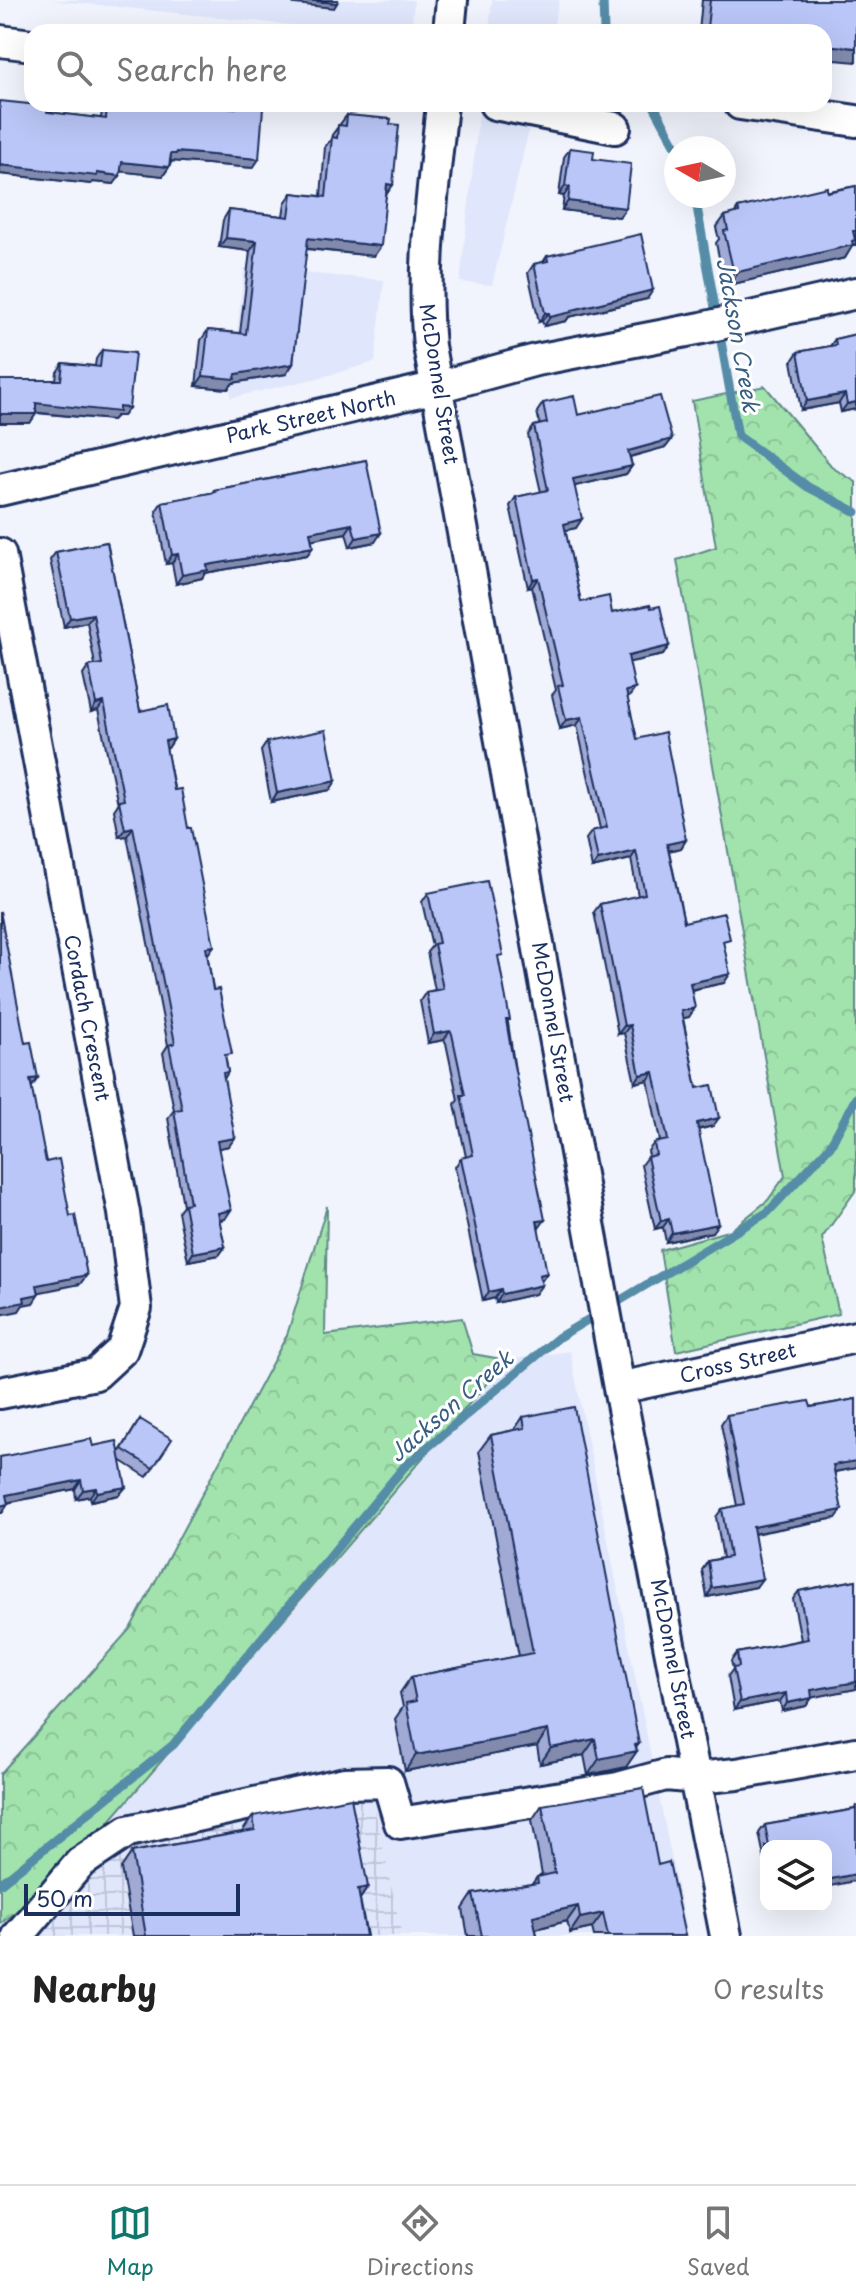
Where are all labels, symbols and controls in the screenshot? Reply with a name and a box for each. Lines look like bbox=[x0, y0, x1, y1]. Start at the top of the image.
search box bbox=[24, 24, 832, 112]
icon: search bbox=[52, 46, 96, 90]
text: Search here bbox=[116, 46, 288, 91]
north arrow bbox=[664, 136, 736, 208]
water label: Jackson Creek bbox=[710, 255, 770, 416]
street label: McDonnel Street bbox=[412, 301, 468, 466]
street label: Park Street North bbox=[223, 382, 398, 450]
street label: Cordach Crescent bbox=[57, 932, 119, 1104]
street label: McDonnel Street bbox=[525, 939, 583, 1104]
street label: Cross Street bbox=[677, 1334, 799, 1390]
water label: Jackson Creek bbox=[380, 1340, 521, 1468]
street label: McDonnel Street bbox=[644, 1576, 704, 1741]
map controls bbox=[760, 1840, 832, 1912]
button: layers bbox=[760, 1840, 832, 1912]
scale bar bbox=[24, 1880, 240, 1916]
text: 50 m bbox=[36, 1881, 93, 1914]
text: Nearby bbox=[32, 1962, 157, 2014]
text: 0 results bbox=[713, 1969, 824, 2008]
tab: Map bbox=[107, 2201, 154, 2282]
tab: Directions bbox=[367, 2201, 474, 2282]
tab: Saved bbox=[687, 2201, 749, 2282]

